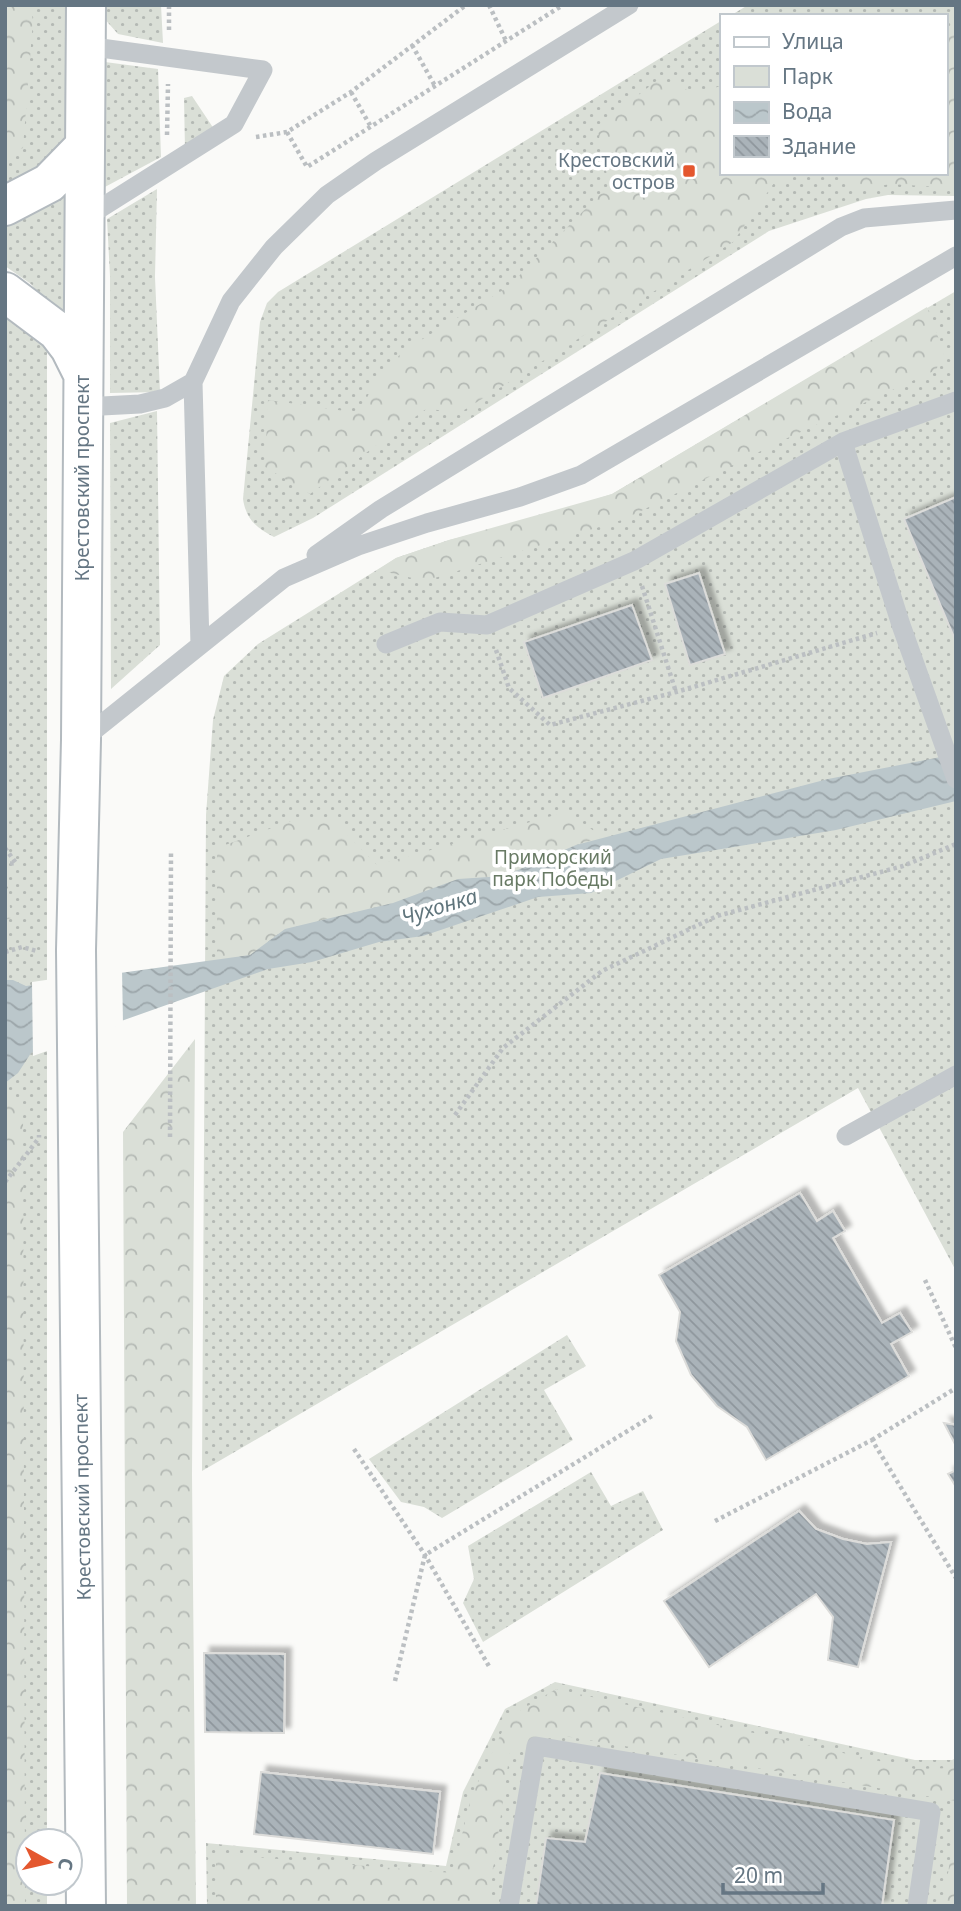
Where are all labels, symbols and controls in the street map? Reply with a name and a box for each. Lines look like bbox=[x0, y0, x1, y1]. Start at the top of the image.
legend bbox=[720, 14, 947, 175]
text: Улица bbox=[782, 27, 844, 55]
text: Парк bbox=[782, 62, 833, 90]
text: Вода bbox=[782, 97, 832, 125]
text: Здание bbox=[782, 132, 856, 160]
place label: Крестовский остров bbox=[558, 147, 675, 195]
marker: Крестовский остров bbox=[681, 163, 697, 179]
street label: Крестовский проспект bbox=[69, 375, 95, 581]
park label: Приморский парк Победы bbox=[492, 844, 614, 892]
water label: Чухонка bbox=[397, 881, 481, 931]
street label: Крестовский проспект bbox=[67, 1393, 97, 1600]
north arrow bbox=[14, 1827, 84, 1897]
scale bar bbox=[723, 1852, 823, 1896]
text: С bbox=[52, 1856, 80, 1872]
text: 20 m bbox=[734, 1861, 783, 1889]

